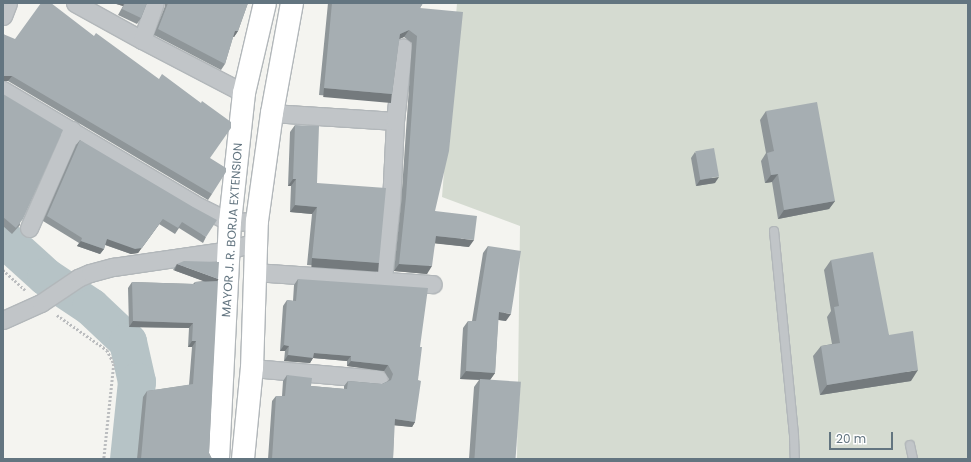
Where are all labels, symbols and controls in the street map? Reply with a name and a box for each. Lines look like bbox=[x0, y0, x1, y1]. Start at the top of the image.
street label: MAYOR J. R. BORJA EXTENSION bbox=[219, 142, 245, 318]
scale bar bbox=[831, 424, 895, 450]
text: 20 m bbox=[836, 430, 866, 447]

